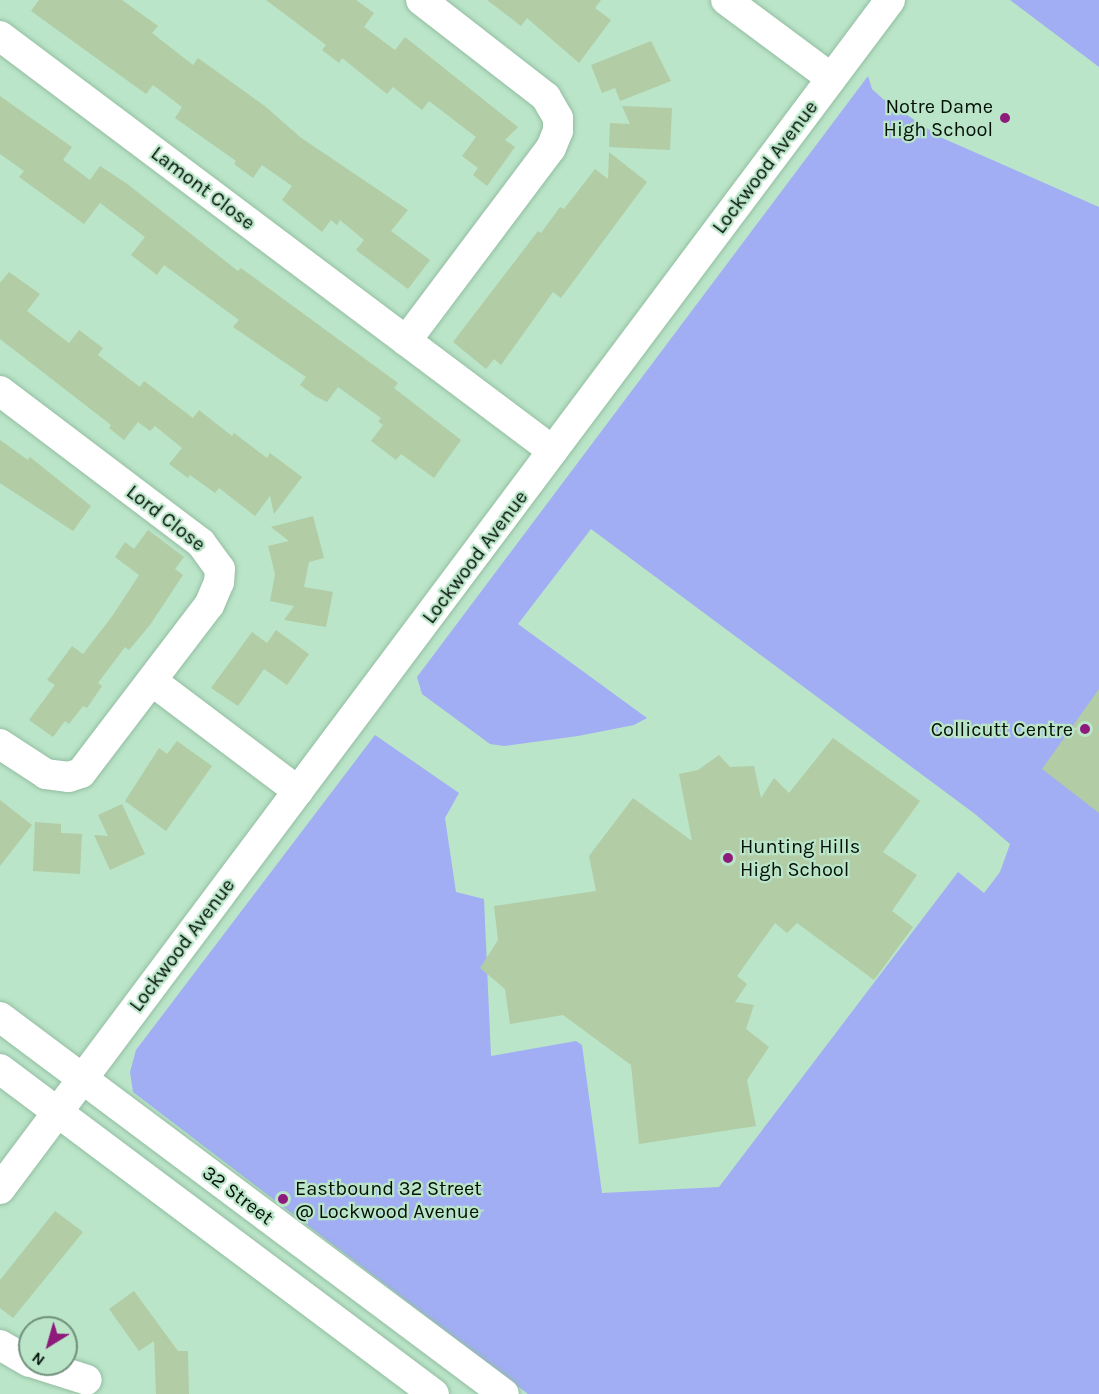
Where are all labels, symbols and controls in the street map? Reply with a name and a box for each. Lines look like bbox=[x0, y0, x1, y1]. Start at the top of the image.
place label: Notre Dame High School bbox=[884, 94, 993, 141]
street label: Lockwood Avenue bbox=[707, 96, 823, 238]
marker: Notre Dame High School bbox=[998, 111, 1012, 125]
street label: Lamont Close bbox=[146, 141, 260, 235]
street label: Lord Close bbox=[122, 480, 210, 556]
street label: Lockwood Avenue bbox=[417, 486, 533, 628]
place label: Collicutt Centre bbox=[931, 717, 1073, 741]
marker: Collicutt Centre bbox=[1078, 722, 1092, 736]
place label: Hunting Hills High School bbox=[740, 834, 860, 881]
marker: Hunting Hills High School bbox=[721, 851, 735, 865]
street label: Lockwood Avenue bbox=[124, 874, 240, 1016]
street label: 32 Street bbox=[198, 1160, 278, 1230]
place label: Eastbound 32 Street @ Lockwood Avenue bbox=[295, 1176, 482, 1223]
marker: Eastbound 32 Street @ Lockwood Avenue bbox=[276, 1192, 290, 1206]
north arrow bbox=[18, 1316, 78, 1376]
text: N bbox=[28, 1348, 48, 1370]

